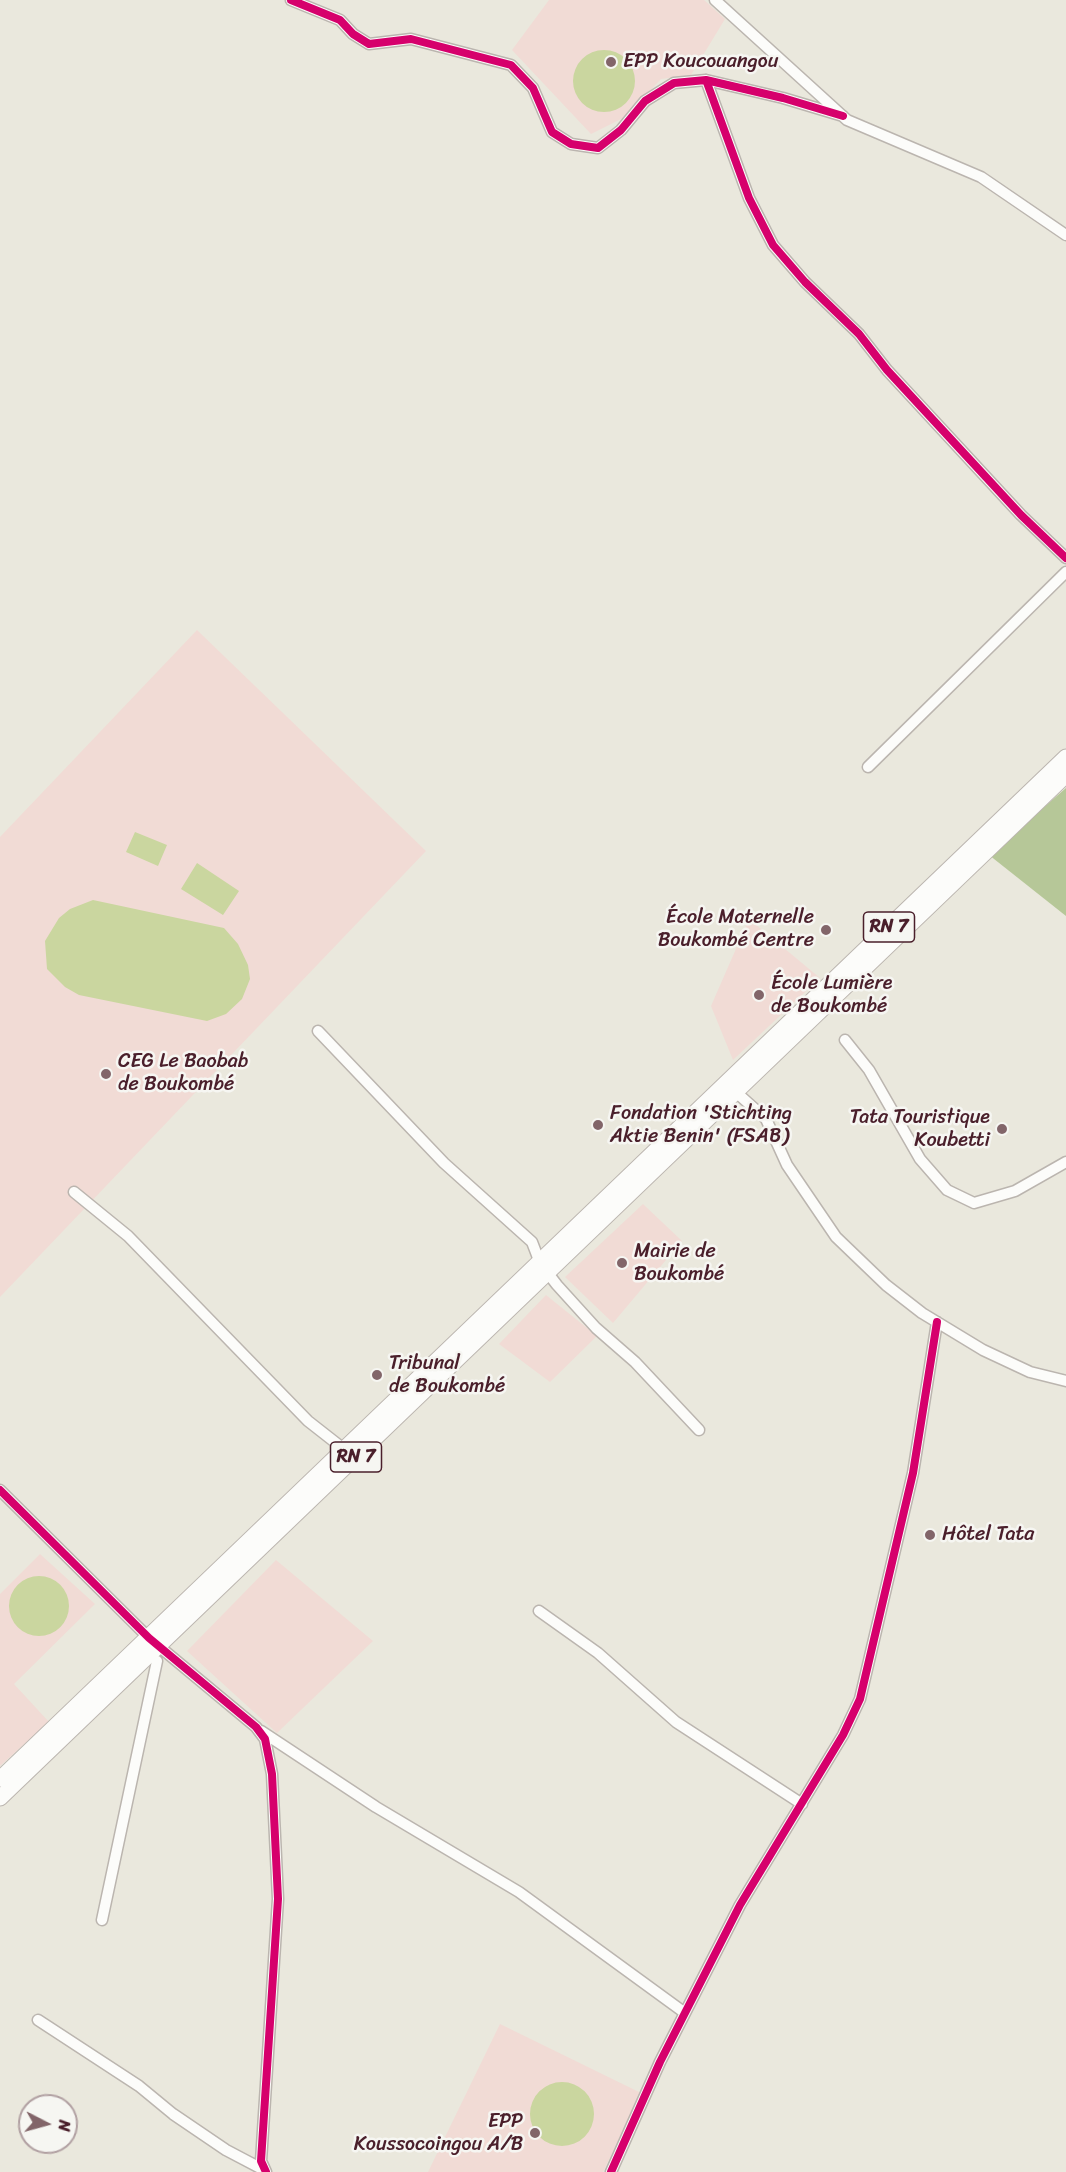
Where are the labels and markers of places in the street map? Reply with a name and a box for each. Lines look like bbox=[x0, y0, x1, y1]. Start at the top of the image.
place label: EPP Koucouangou bbox=[623, 50, 778, 74]
marker: EPP Koucouangou bbox=[604, 55, 618, 69]
place label: École Maternelle Boukombé Centre bbox=[658, 906, 814, 953]
marker: École Maternelle Boukombé Centre bbox=[819, 923, 833, 937]
place label: École Lumière de Boukombé bbox=[771, 972, 892, 1019]
marker: École Lumière de Boukombé bbox=[752, 988, 766, 1002]
place label: CEG Le Baobab de Boukombé bbox=[118, 1050, 248, 1097]
marker: CEG Le Baobab de Boukombé bbox=[99, 1067, 113, 1081]
place label: Fondation 'Stichting Aktie Benin' (FSAB) bbox=[610, 1102, 792, 1149]
place label: Tata Touristique Koubetti bbox=[850, 1106, 990, 1153]
marker: Fondation 'Stichting Aktie Benin' (FSAB) bbox=[591, 1118, 605, 1132]
marker: Tata Touristique Koubetti bbox=[995, 1122, 1009, 1136]
place label: Mairie de Boukombé bbox=[634, 1240, 724, 1287]
marker: Mairie de Boukombé bbox=[615, 1256, 629, 1270]
place label: Tribunal de Boukombé bbox=[389, 1352, 505, 1399]
marker: Tribunal de Boukombé bbox=[370, 1368, 384, 1382]
place label: Hôtel Tata bbox=[942, 1523, 1034, 1547]
marker: Hôtel Tata bbox=[923, 1528, 937, 1542]
place label: EPP Koussocoingou A/B bbox=[354, 2110, 523, 2157]
marker: EPP Koussocoingou A/B bbox=[528, 2126, 542, 2140]

